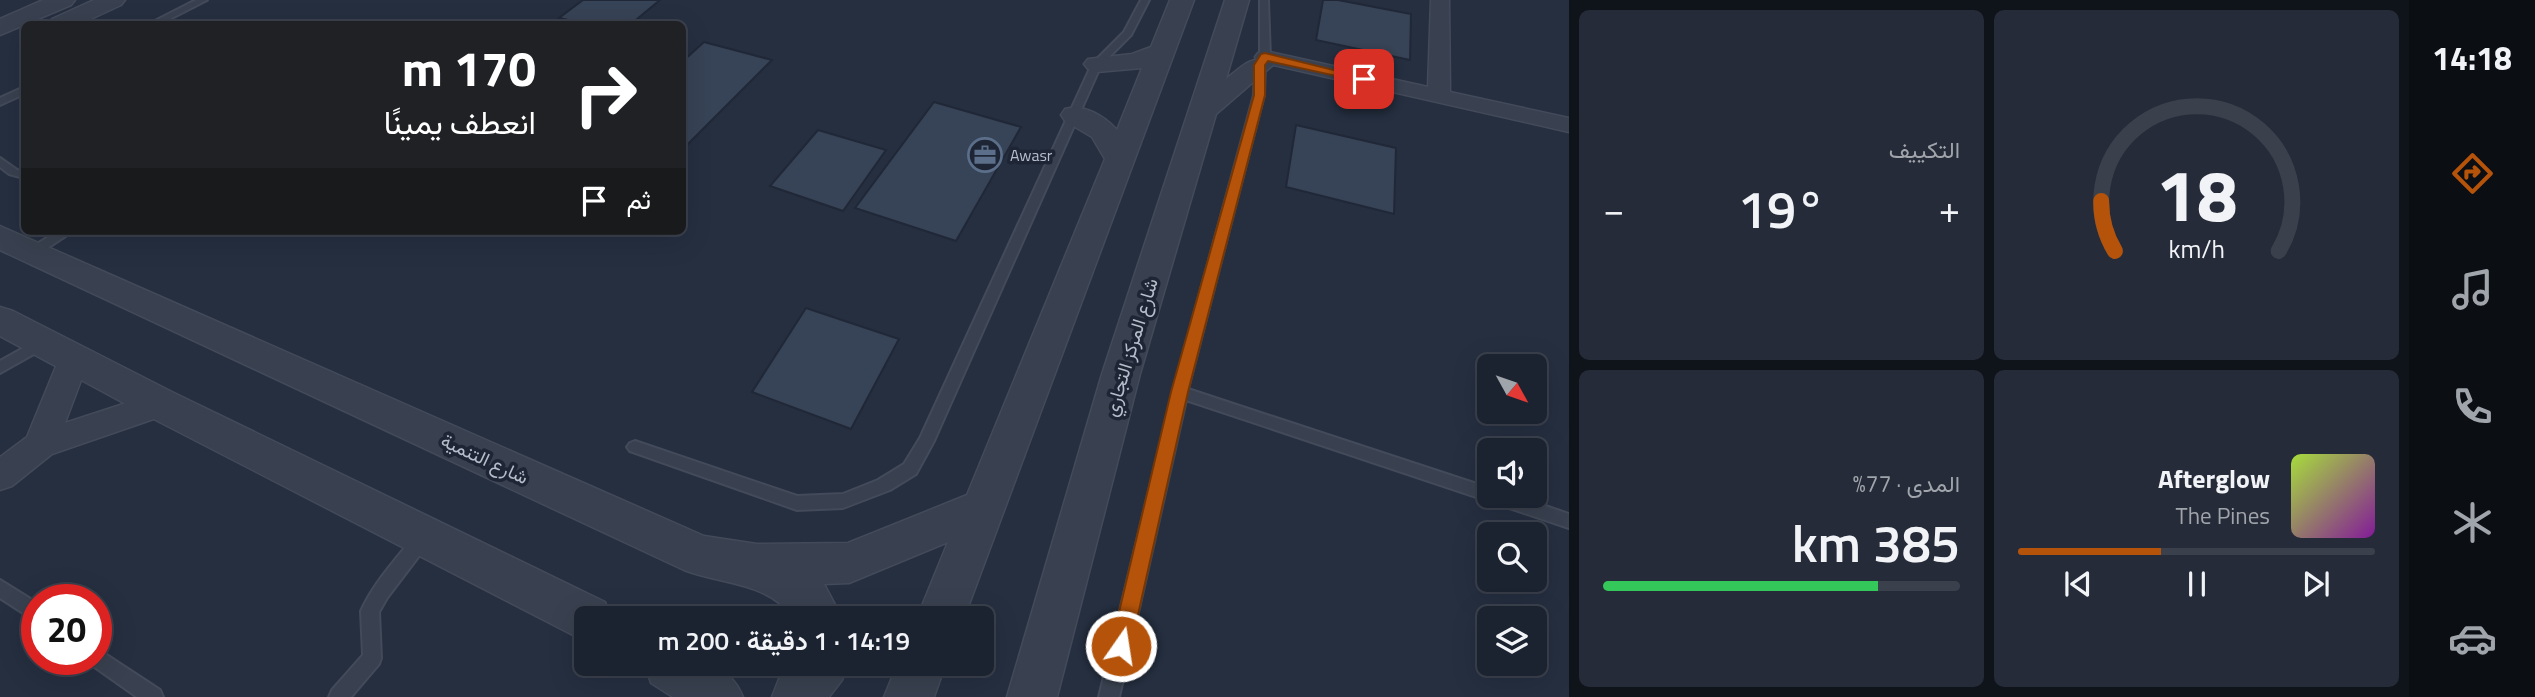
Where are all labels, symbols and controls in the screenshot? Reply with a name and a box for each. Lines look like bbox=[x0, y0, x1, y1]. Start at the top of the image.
text: 170 m bbox=[402, 30, 536, 105]
text: 14:18 bbox=[2432, 34, 2512, 82]
icon: right bbox=[560, 49, 651, 140]
pin bbox=[1334, 49, 1394, 109]
icon: arrive bbox=[1345, 60, 1383, 98]
text: انعطف يمينًا bbox=[384, 98, 536, 146]
text: التكييف bbox=[1889, 132, 1960, 167]
office icon: Awasr bbox=[966, 136, 1004, 174]
text: 18 bbox=[2156, 139, 2237, 249]
place label: Awasr bbox=[1010, 143, 1053, 167]
icon: directions bbox=[2448, 149, 2497, 198]
text: 19° bbox=[1738, 169, 1825, 248]
text: ثم bbox=[627, 180, 651, 219]
text: − bbox=[1603, 180, 1624, 238]
text: + bbox=[1939, 180, 1960, 238]
icon: arrive bbox=[575, 182, 613, 220]
text: km/h bbox=[2168, 230, 2225, 268]
icon: music bbox=[2448, 265, 2497, 314]
street label: شارع المركز التجاري bbox=[1095, 274, 1167, 420]
north arrow bbox=[1477, 354, 1547, 424]
map controls bbox=[1477, 354, 1547, 676]
icon: phone bbox=[2448, 382, 2497, 431]
street label: شارع التنمية bbox=[436, 425, 534, 491]
button: sound bbox=[1477, 438, 1547, 508]
text: Afterglow bbox=[2158, 459, 2270, 498]
text: المدى · 77% bbox=[1853, 466, 1960, 501]
text: The Pines bbox=[2176, 498, 2270, 533]
icon: climate bbox=[2448, 498, 2497, 547]
text: 385 km bbox=[1792, 503, 1960, 582]
button: search bbox=[1477, 522, 1547, 592]
icon: previous bbox=[2059, 565, 2097, 603]
icon: pause bbox=[2178, 565, 2216, 603]
icon: next bbox=[2297, 565, 2335, 603]
speed limit sign: 20 bbox=[21, 584, 112, 675]
button: layers bbox=[1477, 606, 1547, 676]
position arrow bbox=[1084, 609, 1158, 683]
icon: car bbox=[2448, 614, 2497, 663]
text: 14:19 · 1 دقيقة · 200 m bbox=[658, 621, 910, 660]

